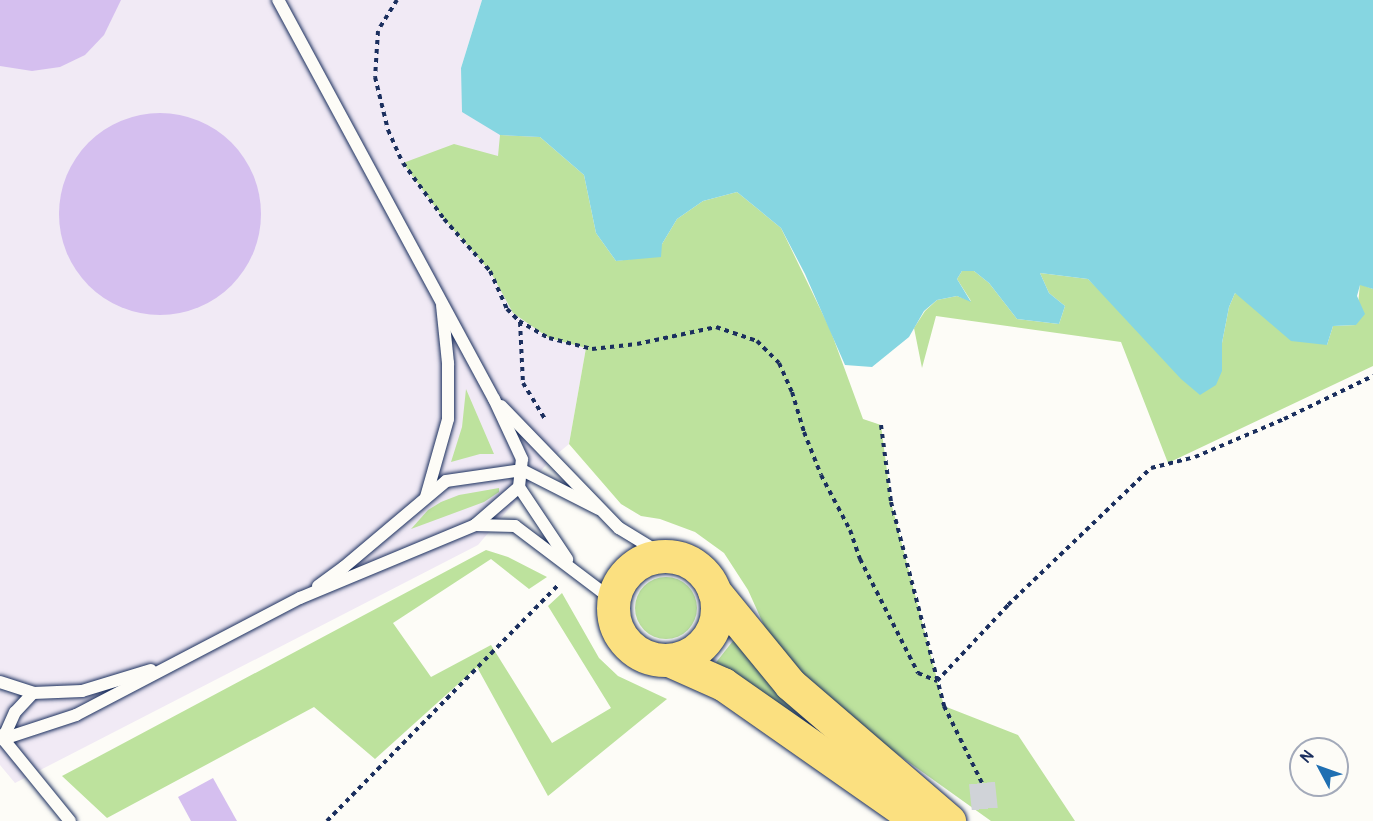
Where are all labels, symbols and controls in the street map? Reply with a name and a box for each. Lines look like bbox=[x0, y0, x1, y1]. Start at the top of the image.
north arrow bbox=[1289, 737, 1349, 797]
text: N bbox=[1296, 746, 1318, 767]

